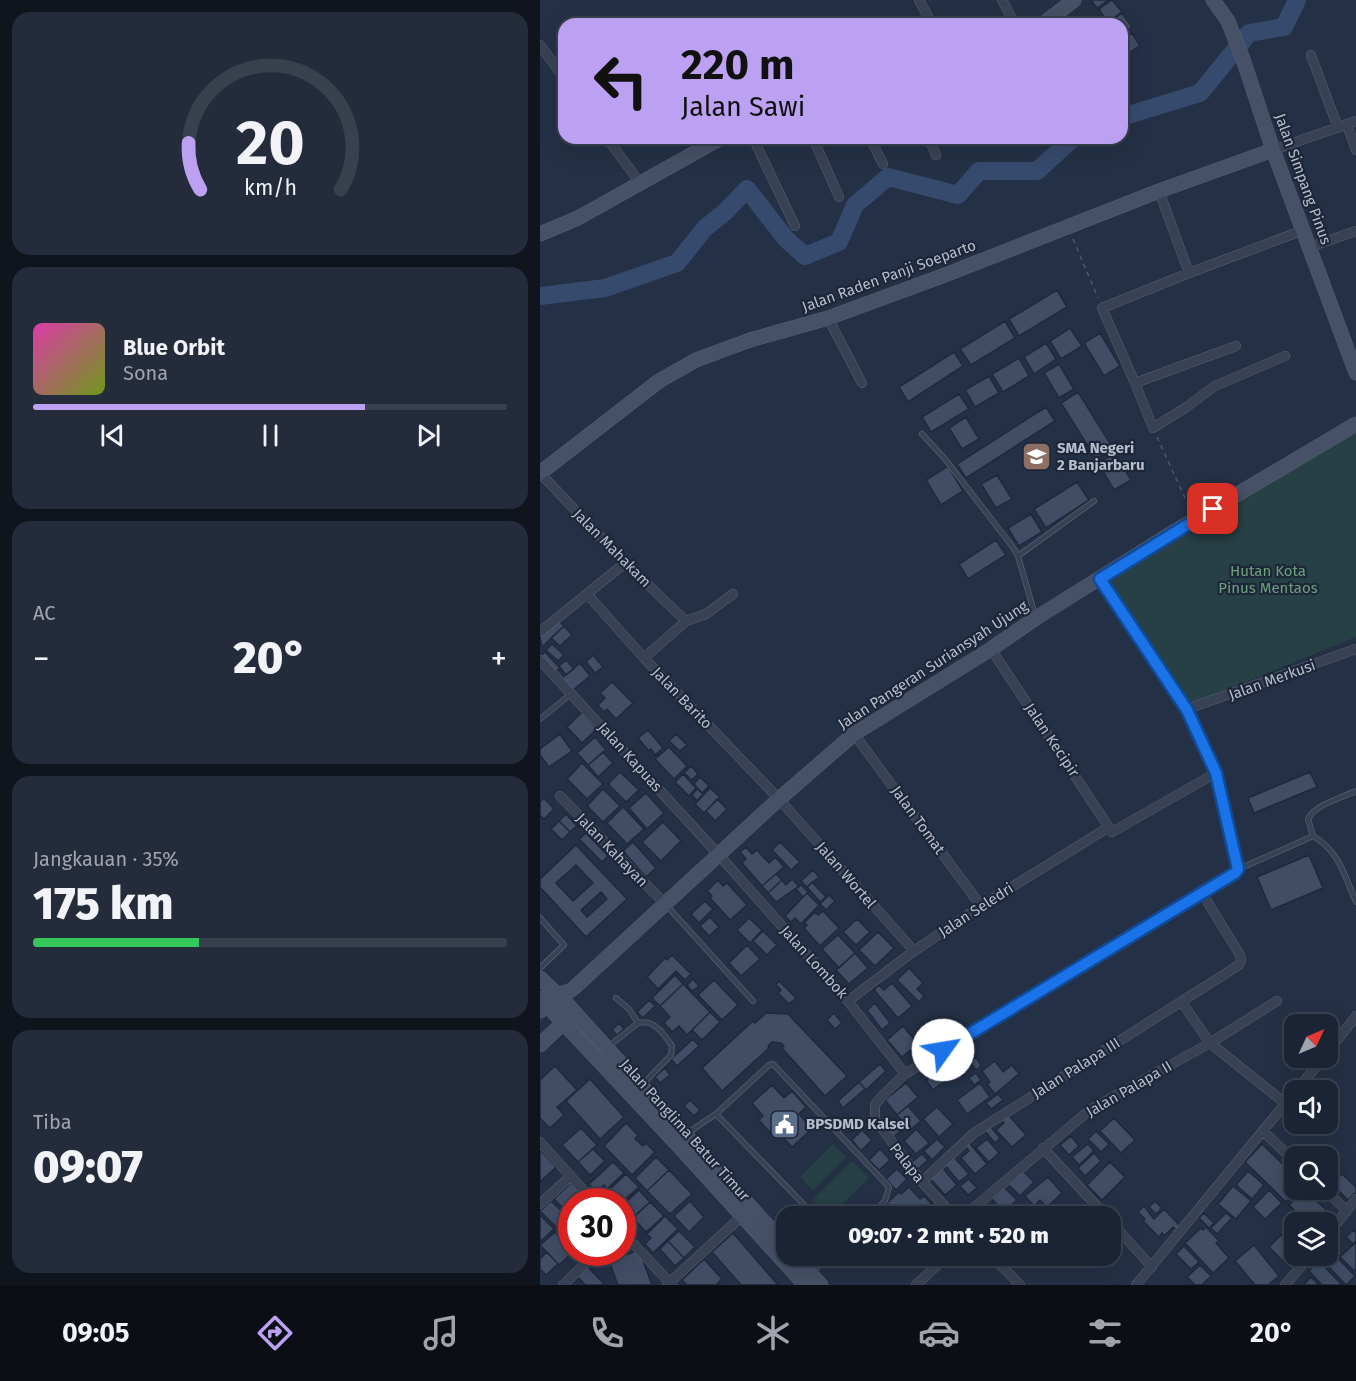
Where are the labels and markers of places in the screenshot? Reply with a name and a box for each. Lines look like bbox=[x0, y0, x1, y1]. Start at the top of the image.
place label: SMA Negeri 2 Banjarbaru bbox=[1057, 439, 1145, 474]
school or university icon: SMA Negeri 2 Banjarbaru bbox=[1020, 441, 1052, 473]
pin bbox=[1187, 483, 1238, 534]
public building icon: BPSDMD Kalsel bbox=[769, 1108, 801, 1140]
place label: BPSDMD Kalsel bbox=[806, 1115, 910, 1133]

